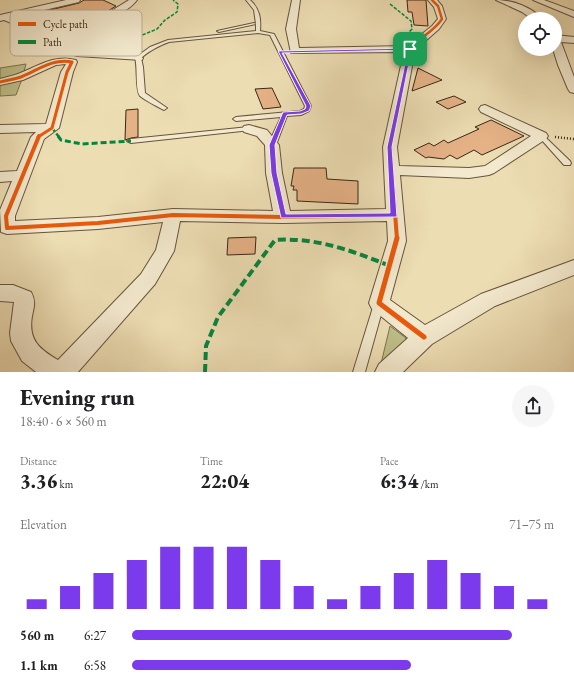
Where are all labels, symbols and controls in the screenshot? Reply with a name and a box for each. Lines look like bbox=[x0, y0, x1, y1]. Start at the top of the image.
legend bbox=[10, 10, 142, 56]
map controls bbox=[518, 12, 562, 56]
button: locate bbox=[518, 12, 562, 56]
text: Cycle path bbox=[43, 17, 88, 31]
pin bbox=[393, 32, 427, 66]
text: Path bbox=[43, 35, 62, 49]
icon: arrive bbox=[399, 38, 421, 60]
text: Evening run bbox=[20, 383, 135, 412]
button: share bbox=[512, 385, 554, 427]
text: 18:40 · 6 × 560 m bbox=[20, 413, 107, 430]
text: Distance bbox=[20, 454, 57, 468]
text: Time bbox=[200, 454, 223, 468]
text: Pace bbox=[380, 454, 398, 468]
text: 3.36 bbox=[20, 468, 57, 494]
text: 22:04 bbox=[200, 468, 249, 494]
text: 6:34 bbox=[380, 468, 418, 494]
text: km bbox=[57, 477, 73, 491]
text: /km bbox=[418, 477, 439, 491]
text: Elevation bbox=[20, 516, 67, 533]
text: 71–75 m bbox=[509, 516, 554, 533]
text: 560 m bbox=[20, 627, 54, 644]
text: 6:27 bbox=[84, 627, 106, 644]
text: 1.1 km bbox=[20, 657, 58, 674]
text: 6:58 bbox=[84, 657, 106, 674]

